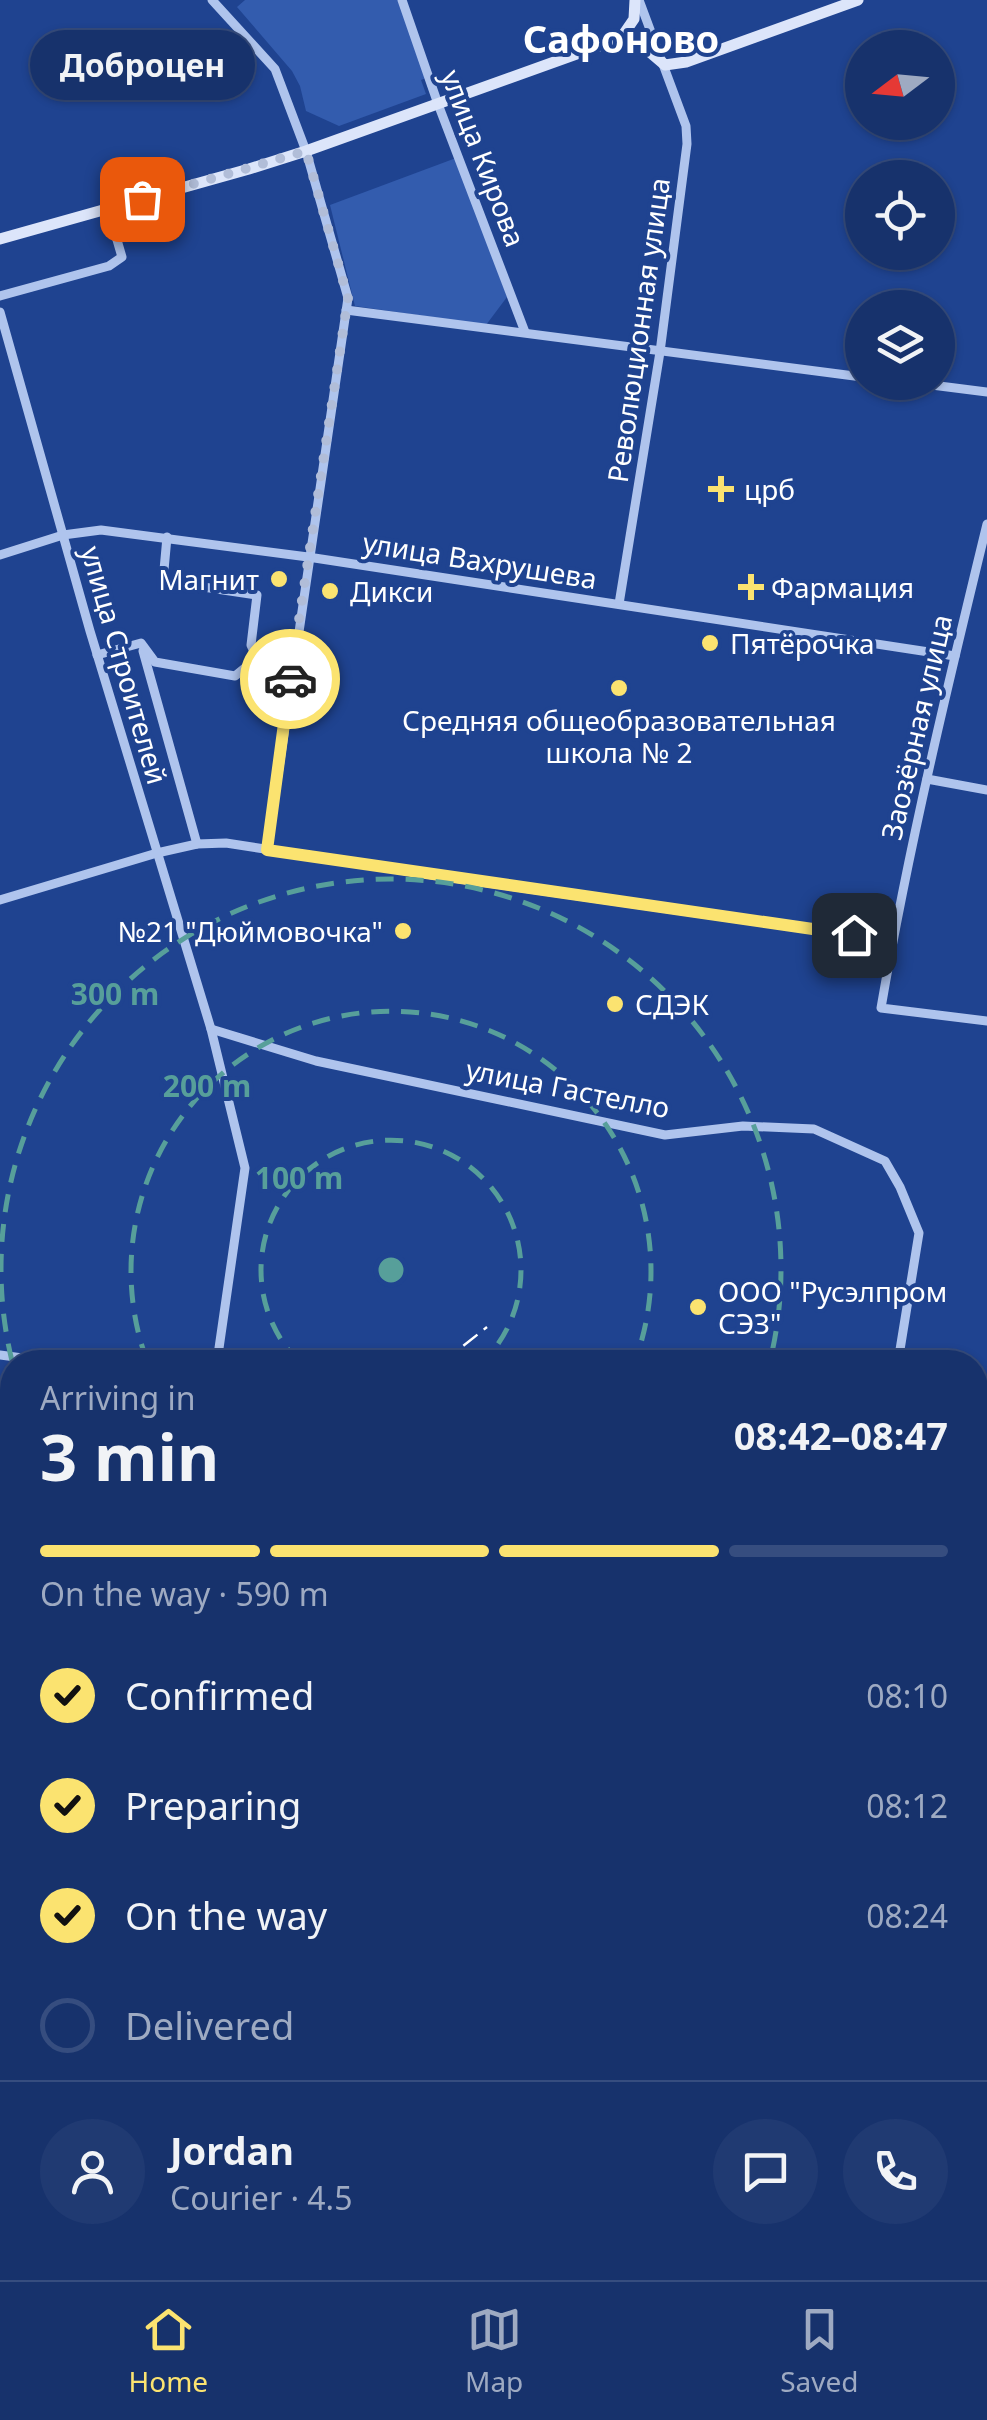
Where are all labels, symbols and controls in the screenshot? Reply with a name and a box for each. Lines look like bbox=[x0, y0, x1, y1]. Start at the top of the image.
district label: Сафоново bbox=[523, 12, 719, 64]
callout: Доброцен bbox=[29, 29, 254, 99]
north arrow bbox=[845, 30, 955, 140]
map controls bbox=[845, 30, 955, 400]
text: Доброцен bbox=[60, 43, 225, 86]
street label: улица Кирова bbox=[433, 64, 535, 252]
pin bbox=[100, 157, 185, 242]
button: locate bbox=[845, 160, 955, 270]
icon: bag bbox=[115, 172, 170, 227]
street label: Революционная улица bbox=[598, 175, 678, 485]
button: layers bbox=[845, 290, 955, 400]
place label: црб bbox=[744, 470, 795, 508]
marker: црб bbox=[708, 476, 734, 502]
street label: улица Вахрушева bbox=[360, 523, 600, 597]
street label: улица Строителей bbox=[73, 541, 177, 789]
place label: Магнит bbox=[158, 560, 259, 598]
marker: Магнит bbox=[268, 568, 290, 590]
place label: Фармация bbox=[771, 568, 914, 606]
place label: Дикси bbox=[350, 572, 433, 610]
marker: Фармация bbox=[740, 576, 762, 598]
marker: Дикси bbox=[319, 580, 341, 602]
street label: Заозёрная улица bbox=[872, 611, 960, 843]
place label: Пятёрочка bbox=[730, 624, 875, 662]
courier bbox=[240, 629, 340, 729]
marker: Пятёрочка bbox=[699, 632, 721, 654]
icon: car bbox=[263, 652, 318, 707]
marker: Средняя общеобразовательная школа № 2 bbox=[608, 677, 630, 699]
place label: Средняя общеобразовательная школа № 2 bbox=[402, 701, 836, 771]
pin bbox=[812, 893, 897, 978]
icon: home bbox=[827, 908, 882, 963]
place label: №21 "Дюймовочка" bbox=[117, 912, 383, 950]
marker: №21 "Дюймовочка" bbox=[392, 920, 414, 942]
text: 300 m bbox=[71, 973, 159, 1014]
place label: СДЭК bbox=[635, 985, 709, 1023]
marker: СДЭК bbox=[604, 993, 626, 1015]
street label: улица Гастелло bbox=[463, 1050, 673, 1126]
text: 200 m bbox=[163, 1065, 251, 1106]
text: 100 m bbox=[255, 1157, 343, 1198]
centre of rings bbox=[373, 1252, 409, 1288]
place label: ООО "Русэлпром СЭЗ" bbox=[718, 1272, 947, 1342]
marker: ООО "Русэлпром СЭЗ" bbox=[687, 1296, 709, 1318]
text: Arriving in bbox=[40, 1376, 195, 1419]
text: 08:42–08:47 bbox=[734, 1409, 948, 1461]
text: 3 min bbox=[40, 1412, 219, 1500]
text: On the way · 590 m bbox=[40, 1572, 329, 1615]
icon: check bbox=[40, 1668, 95, 1723]
text: Confirmed bbox=[125, 1669, 314, 1721]
text: 08:10 bbox=[866, 1674, 948, 1717]
icon: check bbox=[40, 1778, 95, 1833]
text: Preparing bbox=[125, 1779, 301, 1831]
text: 08:12 bbox=[866, 1784, 948, 1827]
icon: check bbox=[40, 1888, 95, 1943]
text: On the way bbox=[125, 1889, 327, 1941]
text: 08:24 bbox=[866, 1894, 948, 1937]
text: Delivered bbox=[125, 1999, 294, 2051]
button: person bbox=[40, 2119, 145, 2224]
button: chat bbox=[713, 2119, 818, 2224]
button: phone bbox=[843, 2119, 948, 2224]
text: Jordan bbox=[170, 2124, 294, 2176]
text: Courier · 4.5 bbox=[170, 2176, 353, 2219]
tab: Home bbox=[128, 2302, 208, 2400]
tab: Map bbox=[465, 2302, 523, 2400]
tab: Saved bbox=[780, 2302, 859, 2400]

